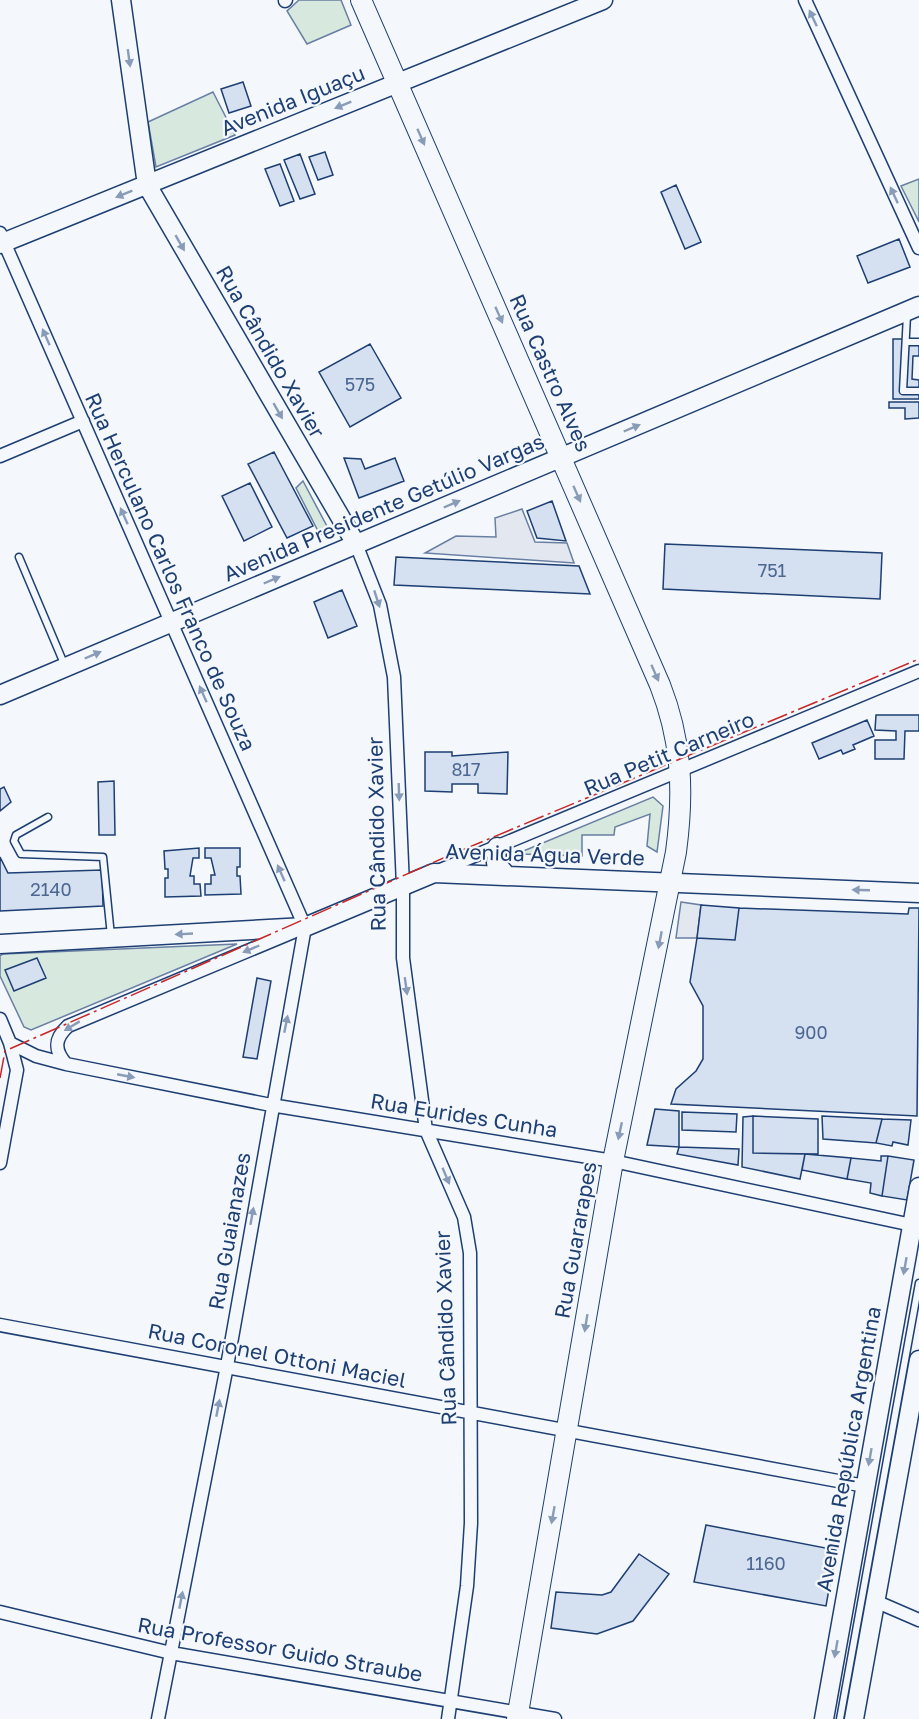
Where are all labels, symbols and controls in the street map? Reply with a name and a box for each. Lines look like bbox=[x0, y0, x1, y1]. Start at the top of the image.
one-way arrow bbox=[808, 9, 818, 27]
one-way arrow bbox=[124, 49, 133, 68]
street label: Avenida Iguaçu bbox=[217, 59, 368, 141]
one-way arrow bbox=[334, 100, 352, 110]
one-way arrow bbox=[416, 128, 425, 145]
one-way arrow bbox=[890, 187, 899, 204]
one-way arrow bbox=[114, 189, 132, 199]
one-way arrow bbox=[175, 235, 186, 251]
street label: Rua Cândido Xavier bbox=[211, 261, 331, 442]
street label: Rua Castro Alves bbox=[505, 290, 597, 455]
one-way arrow bbox=[494, 307, 503, 324]
one-way arrow bbox=[41, 328, 51, 346]
house number: 575 bbox=[345, 373, 375, 395]
street label: Rua Herculano Carlos Franco de Souza bbox=[80, 388, 262, 755]
one-way arrow bbox=[273, 403, 284, 419]
one-way arrow bbox=[623, 423, 641, 433]
street label: Avenida Presidente Getúlio Vargas bbox=[219, 428, 548, 587]
one-way arrow bbox=[572, 486, 581, 503]
one-way arrow bbox=[443, 499, 461, 508]
one-way arrow bbox=[119, 507, 129, 525]
house number: 751 bbox=[758, 559, 787, 581]
one-way arrow bbox=[264, 575, 281, 584]
one-way arrow bbox=[373, 590, 383, 608]
one-way arrow bbox=[84, 651, 101, 660]
one-way arrow bbox=[650, 664, 660, 682]
one-way arrow bbox=[198, 685, 208, 703]
street label: Rua Petit Carneiro bbox=[579, 705, 758, 801]
street label: Rua Cândido Xavier bbox=[361, 736, 391, 932]
house number: 817 bbox=[451, 758, 481, 780]
one-way arrow bbox=[395, 782, 404, 801]
street label: Avenida Água Verde bbox=[445, 838, 645, 870]
one-way arrow bbox=[276, 864, 286, 882]
house number: 2140 bbox=[30, 878, 72, 900]
one-way arrow bbox=[851, 886, 870, 895]
one-way arrow bbox=[174, 929, 193, 938]
one-way arrow bbox=[655, 931, 664, 950]
one-way arrow bbox=[242, 945, 260, 954]
one-way arrow bbox=[401, 977, 411, 996]
one-way arrow bbox=[282, 1015, 291, 1034]
one-way arrow bbox=[64, 1020, 80, 1031]
house number: 900 bbox=[794, 1021, 828, 1043]
one-way arrow bbox=[117, 1072, 136, 1081]
street label: Rua Eurides Cunha bbox=[369, 1087, 560, 1143]
one-way arrow bbox=[615, 1122, 624, 1141]
street label: Rua Guaianazes bbox=[202, 1150, 256, 1312]
street label: Rua Guararapes bbox=[548, 1159, 602, 1320]
one-way arrow bbox=[442, 1167, 451, 1184]
one-way arrow bbox=[248, 1207, 257, 1226]
street label: Rua Cândido Xavier bbox=[429, 1230, 461, 1426]
one-way arrow bbox=[900, 1256, 909, 1275]
street label: Avenida República Argentina bbox=[810, 1304, 886, 1594]
one-way arrow bbox=[582, 1314, 591, 1333]
street label: Rua Coronel Ottoni Maciel bbox=[146, 1317, 409, 1393]
one-way arrow bbox=[214, 1399, 223, 1418]
one-way arrow bbox=[865, 1448, 874, 1467]
one-way arrow bbox=[549, 1506, 558, 1525]
house number: 1160 bbox=[746, 1552, 786, 1574]
one-way arrow bbox=[177, 1590, 186, 1609]
street label: Rua Professor Guido Straube bbox=[136, 1611, 425, 1687]
one-way arrow bbox=[831, 1640, 840, 1659]

